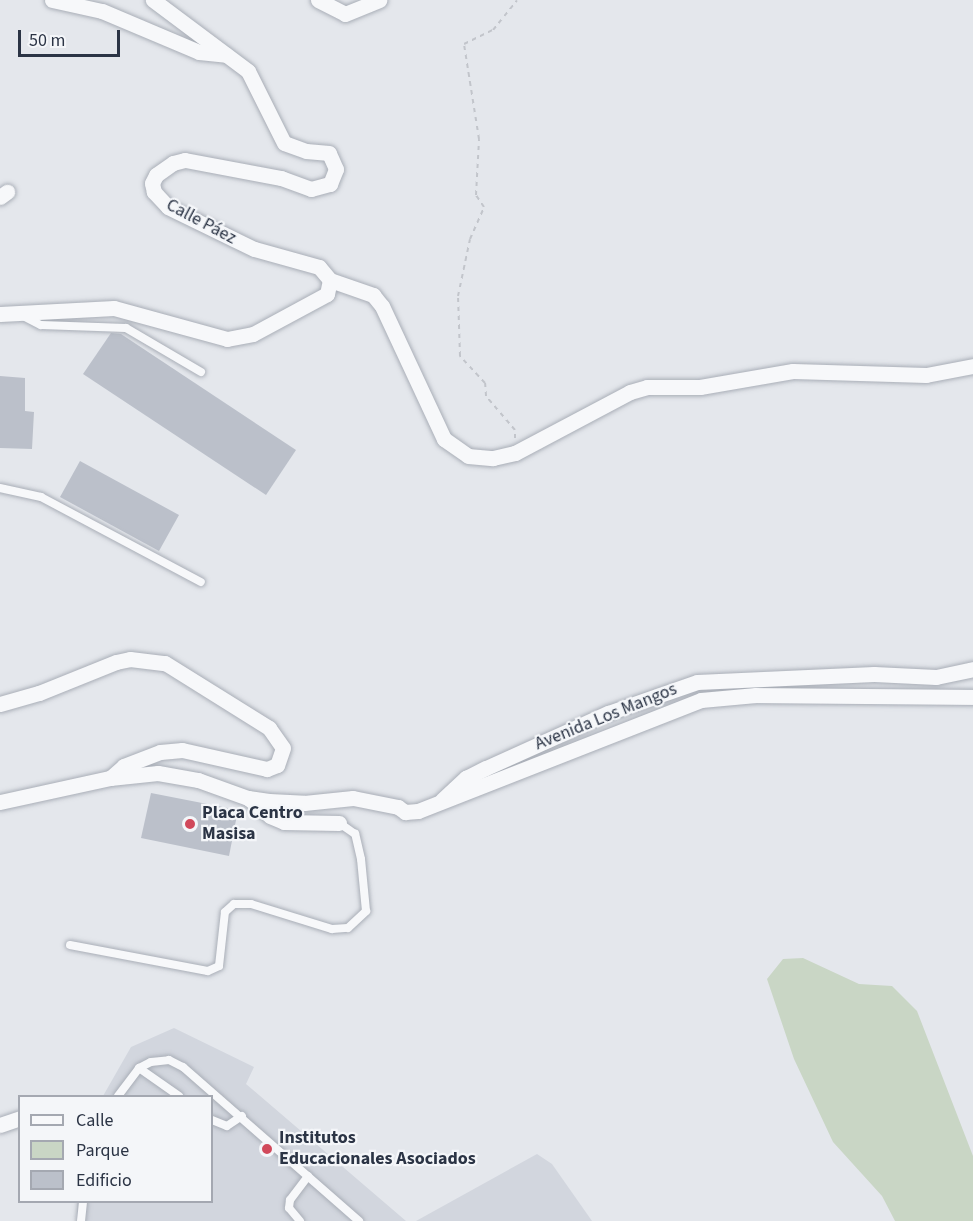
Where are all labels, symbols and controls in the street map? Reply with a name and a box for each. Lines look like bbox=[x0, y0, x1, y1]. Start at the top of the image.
scale bar bbox=[21, 18, 123, 56]
text: 50 m bbox=[29, 28, 65, 53]
street label: Calle Páez bbox=[162, 195, 240, 249]
street label: Avenida Los Mangos bbox=[532, 679, 680, 755]
place label: Placa Centro Masisa bbox=[202, 803, 303, 846]
marker: Placa Centro Masisa bbox=[183, 817, 197, 831]
legend bbox=[18, 1095, 213, 1203]
text: Calle bbox=[76, 1108, 113, 1133]
place label: Institutos Educacionales Asociados bbox=[279, 1128, 476, 1170]
text: Parque bbox=[76, 1138, 129, 1163]
marker: Institutos Educacionales Asociados bbox=[260, 1142, 274, 1156]
text: Edificio bbox=[76, 1168, 132, 1193]

